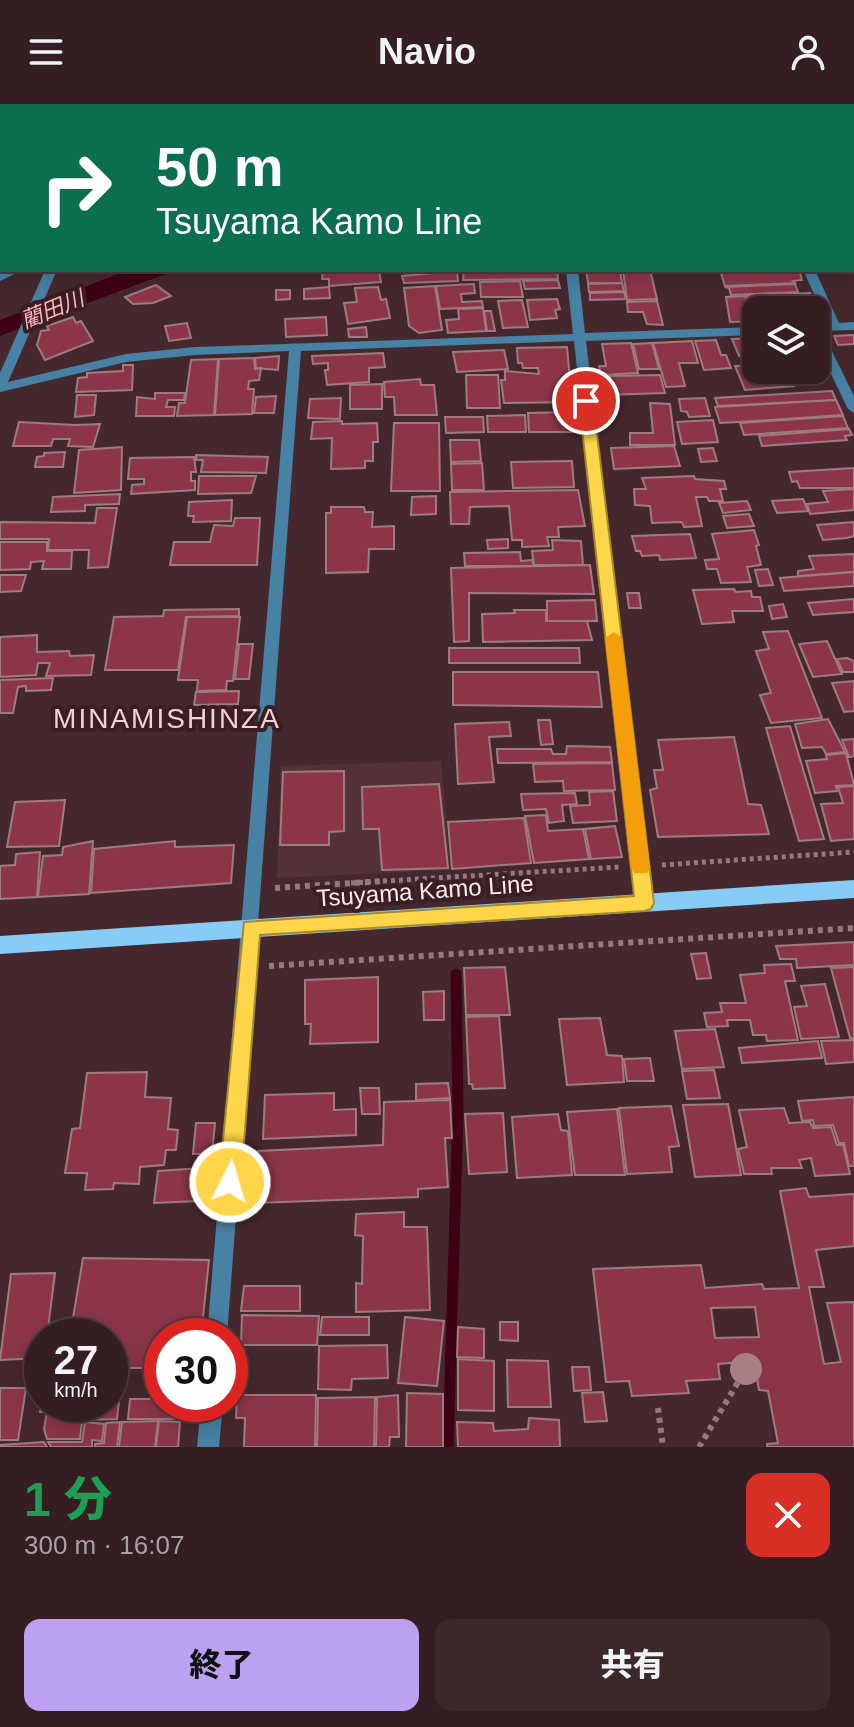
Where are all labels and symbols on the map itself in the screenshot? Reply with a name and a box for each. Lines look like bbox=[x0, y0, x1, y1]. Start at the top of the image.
water label: 藺田川 bbox=[17, 285, 89, 333]
pin bbox=[552, 367, 620, 435]
district label: MINAMISHINZA bbox=[53, 703, 281, 734]
street label: Tsuyama Kamo Line bbox=[316, 869, 534, 912]
position arrow bbox=[188, 1140, 272, 1224]
speed limit sign: 30 bbox=[144, 1318, 248, 1422]

